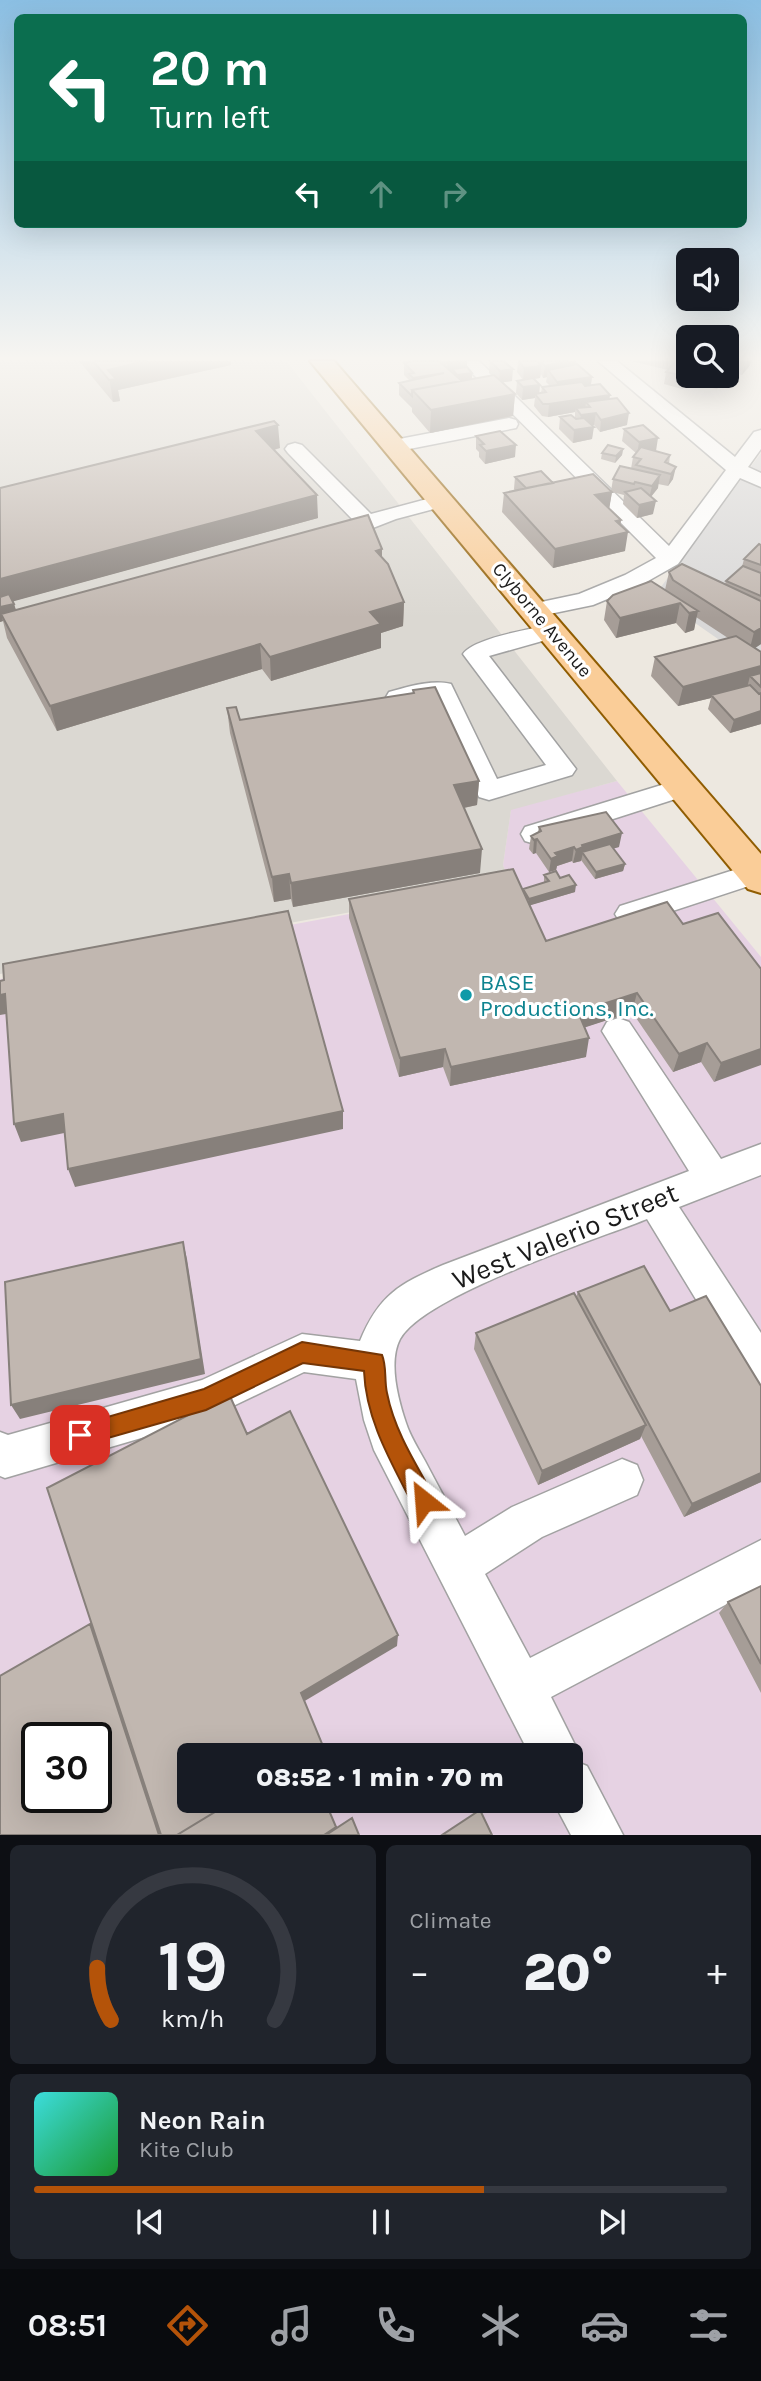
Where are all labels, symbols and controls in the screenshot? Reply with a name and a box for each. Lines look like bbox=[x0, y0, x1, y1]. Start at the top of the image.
text: 20 m bbox=[150, 40, 270, 97]
icon: left bbox=[35, 42, 126, 133]
text: Turn left bbox=[150, 99, 270, 136]
icon: left bbox=[289, 175, 327, 213]
icon: ahead bbox=[362, 175, 400, 213]
icon: right bbox=[435, 175, 473, 213]
map controls bbox=[676, 248, 739, 388]
button: sound bbox=[676, 248, 739, 311]
button: search bbox=[676, 325, 739, 388]
street label: Clyborne Avenue bbox=[488, 558, 596, 682]
place label: BASE Productions, Inc. bbox=[480, 969, 654, 1022]
marker: BASE Productions, Inc. bbox=[458, 987, 474, 1003]
street label: West Valerio Street bbox=[447, 1176, 683, 1296]
pin bbox=[50, 1405, 110, 1465]
icon: arrive bbox=[61, 1416, 99, 1454]
position arrow bbox=[387, 1464, 461, 1538]
speed limit sign: 30 bbox=[21, 1722, 112, 1813]
text: 08:52 · 1 min · 70 m bbox=[256, 1762, 504, 1793]
text: Climate bbox=[410, 1907, 492, 1934]
text: 19 bbox=[158, 1924, 228, 2009]
text: 20° bbox=[523, 1942, 614, 2003]
text: − bbox=[410, 1950, 429, 1995]
text: + bbox=[707, 1950, 727, 1995]
text: km/h bbox=[161, 2004, 224, 2033]
text: Neon Rain bbox=[139, 2105, 266, 2136]
text: Kite Club bbox=[139, 2136, 234, 2163]
icon: previous bbox=[131, 2203, 169, 2241]
icon: pause bbox=[362, 2203, 400, 2241]
icon: next bbox=[593, 2203, 631, 2241]
icon: directions bbox=[163, 2301, 212, 2350]
icon: music bbox=[267, 2301, 316, 2350]
icon: phone bbox=[371, 2301, 420, 2350]
icon: climate bbox=[476, 2301, 525, 2350]
icon: car bbox=[580, 2301, 629, 2350]
icon: filters bbox=[684, 2301, 733, 2350]
text: 08:51 bbox=[28, 2307, 107, 2344]

